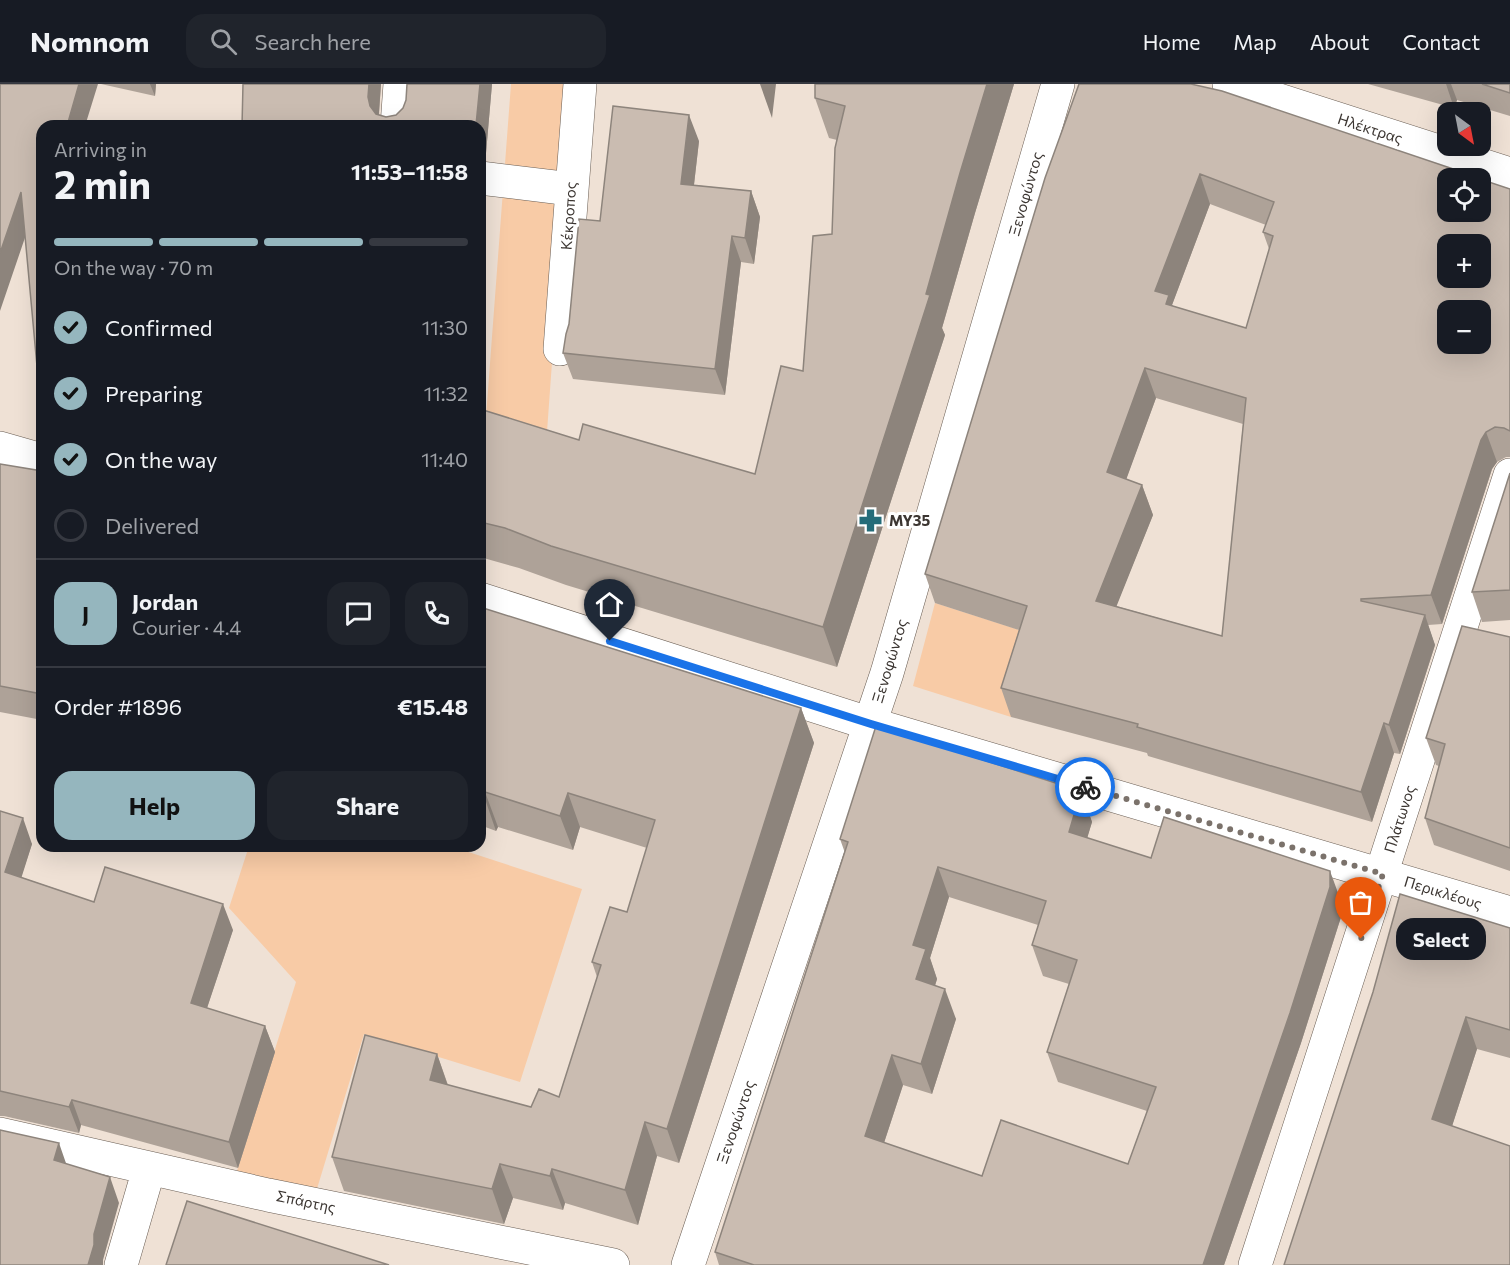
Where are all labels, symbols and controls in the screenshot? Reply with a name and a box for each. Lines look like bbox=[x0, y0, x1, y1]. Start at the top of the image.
search box bbox=[186, 14, 606, 68]
text: Nomnom bbox=[30, 24, 150, 58]
icon: search bbox=[207, 25, 240, 58]
text: Search here bbox=[255, 28, 371, 55]
text: Home bbox=[1143, 29, 1200, 54]
text: Map bbox=[1233, 29, 1277, 54]
text: About bbox=[1310, 29, 1369, 54]
text: Contact bbox=[1402, 29, 1480, 54]
north arrow bbox=[1437, 102, 1491, 156]
map controls bbox=[1437, 102, 1491, 354]
street label: Ηλέκτρας bbox=[1335, 109, 1405, 147]
text: Arriving in bbox=[54, 137, 147, 161]
street label: Ξενοφώντος bbox=[1004, 150, 1046, 238]
text: 11:53–11:58 bbox=[351, 158, 468, 185]
text: 2 min bbox=[54, 159, 151, 207]
button: locate bbox=[1437, 168, 1491, 222]
street label: Κέκροπος bbox=[557, 181, 579, 251]
button: + bbox=[1437, 234, 1491, 288]
text: On the way · 70 m bbox=[54, 255, 213, 279]
button: − bbox=[1437, 300, 1491, 354]
icon: check bbox=[54, 311, 87, 344]
text: Confirmed bbox=[105, 314, 212, 341]
text: 11:30 bbox=[422, 315, 468, 339]
icon: check bbox=[54, 377, 87, 410]
text: Preparing bbox=[105, 380, 202, 407]
text: 11:32 bbox=[424, 381, 468, 405]
icon: check bbox=[54, 443, 87, 476]
text: On the way bbox=[105, 446, 217, 473]
text: 11:40 bbox=[421, 447, 468, 471]
pharmacy icon: MY35 bbox=[858, 508, 884, 534]
place label: MY35 bbox=[889, 511, 930, 529]
text: Delivered bbox=[105, 512, 199, 539]
pin bbox=[584, 579, 635, 641]
button: chat bbox=[327, 582, 390, 645]
button: phone bbox=[405, 582, 468, 645]
text: Jordan bbox=[132, 588, 198, 615]
icon: home bbox=[593, 588, 626, 621]
text: J bbox=[82, 600, 89, 627]
text: Courier · 4.4 bbox=[132, 615, 241, 639]
street label: Ξενοφώντος bbox=[868, 617, 910, 705]
text: Order #1896 bbox=[54, 693, 182, 720]
text: €15.48 bbox=[397, 693, 468, 720]
courier bbox=[1055, 757, 1115, 817]
button: Help bbox=[54, 771, 255, 840]
button: Share bbox=[267, 771, 468, 840]
icon: bike bbox=[1069, 771, 1102, 804]
street label: Πλάτωνος bbox=[1380, 782, 1418, 855]
street label: Περικλέους bbox=[1402, 872, 1484, 912]
pin bbox=[1335, 877, 1386, 939]
icon: bag bbox=[1344, 886, 1377, 919]
callout: Select bbox=[1397, 918, 1487, 960]
text: Select bbox=[1413, 927, 1469, 951]
street label: Ξενοφώντος bbox=[712, 1078, 758, 1166]
street label: Σπάρτης bbox=[275, 1186, 337, 1216]

